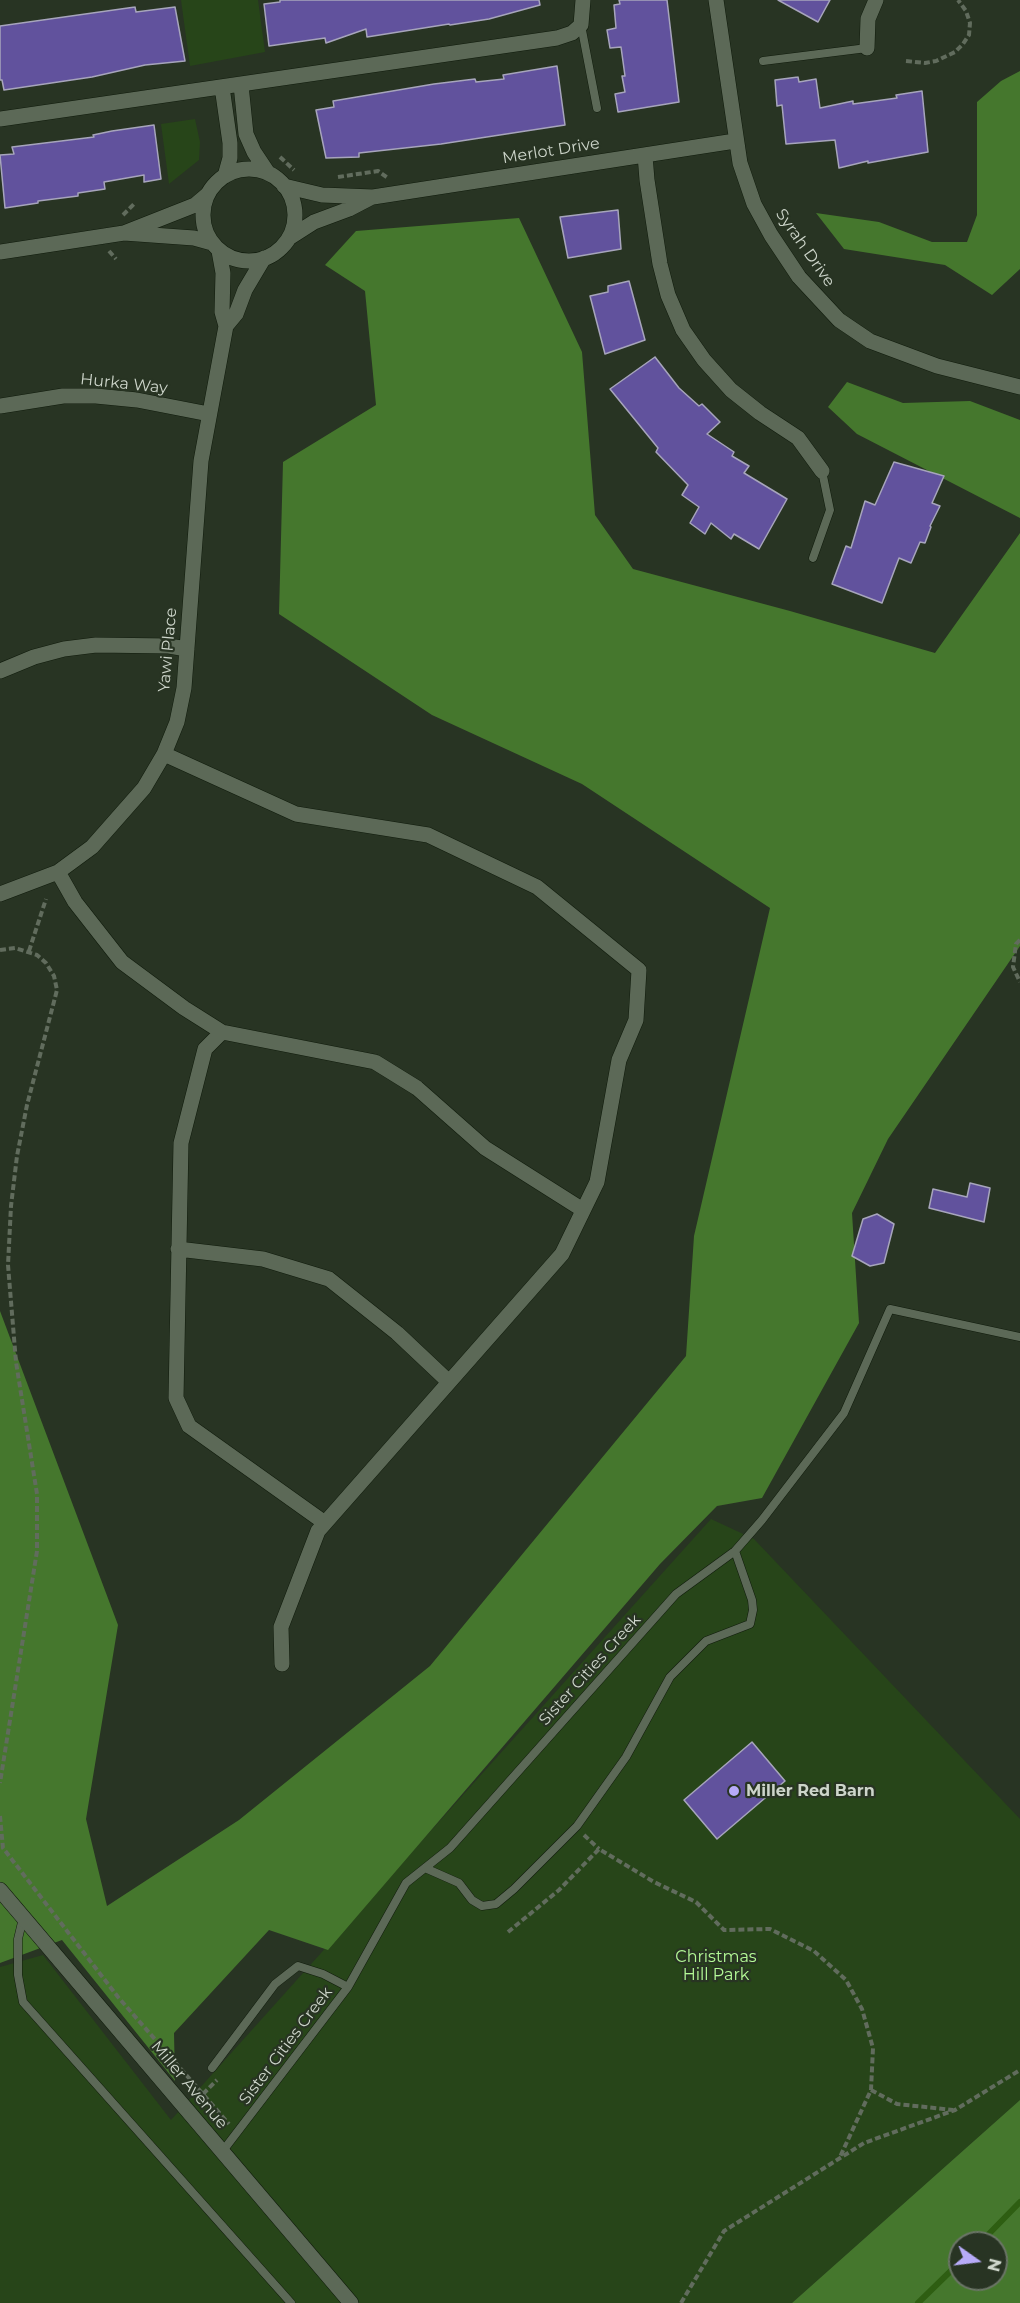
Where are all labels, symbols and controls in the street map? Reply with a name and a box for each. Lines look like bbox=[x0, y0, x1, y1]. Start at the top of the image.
street label: Merlot Drive bbox=[501, 134, 601, 168]
street label: Syrah Drive bbox=[771, 205, 839, 291]
street label: Hurka Way bbox=[79, 370, 169, 398]
street label: Yawi Place bbox=[155, 607, 181, 693]
street label: Sister Cities Creek bbox=[535, 1610, 645, 1730]
place label: Miller Red Barn bbox=[746, 1781, 875, 1801]
marker: Miller Red Barn bbox=[727, 1784, 741, 1798]
park label: Christmas Hill Park bbox=[675, 1947, 757, 1985]
street label: Sister Cities Creek bbox=[235, 1983, 337, 2109]
street label: Miller Avenue bbox=[147, 2037, 231, 2133]
north arrow bbox=[948, 2231, 1008, 2291]
text: N bbox=[983, 2256, 1005, 2274]

